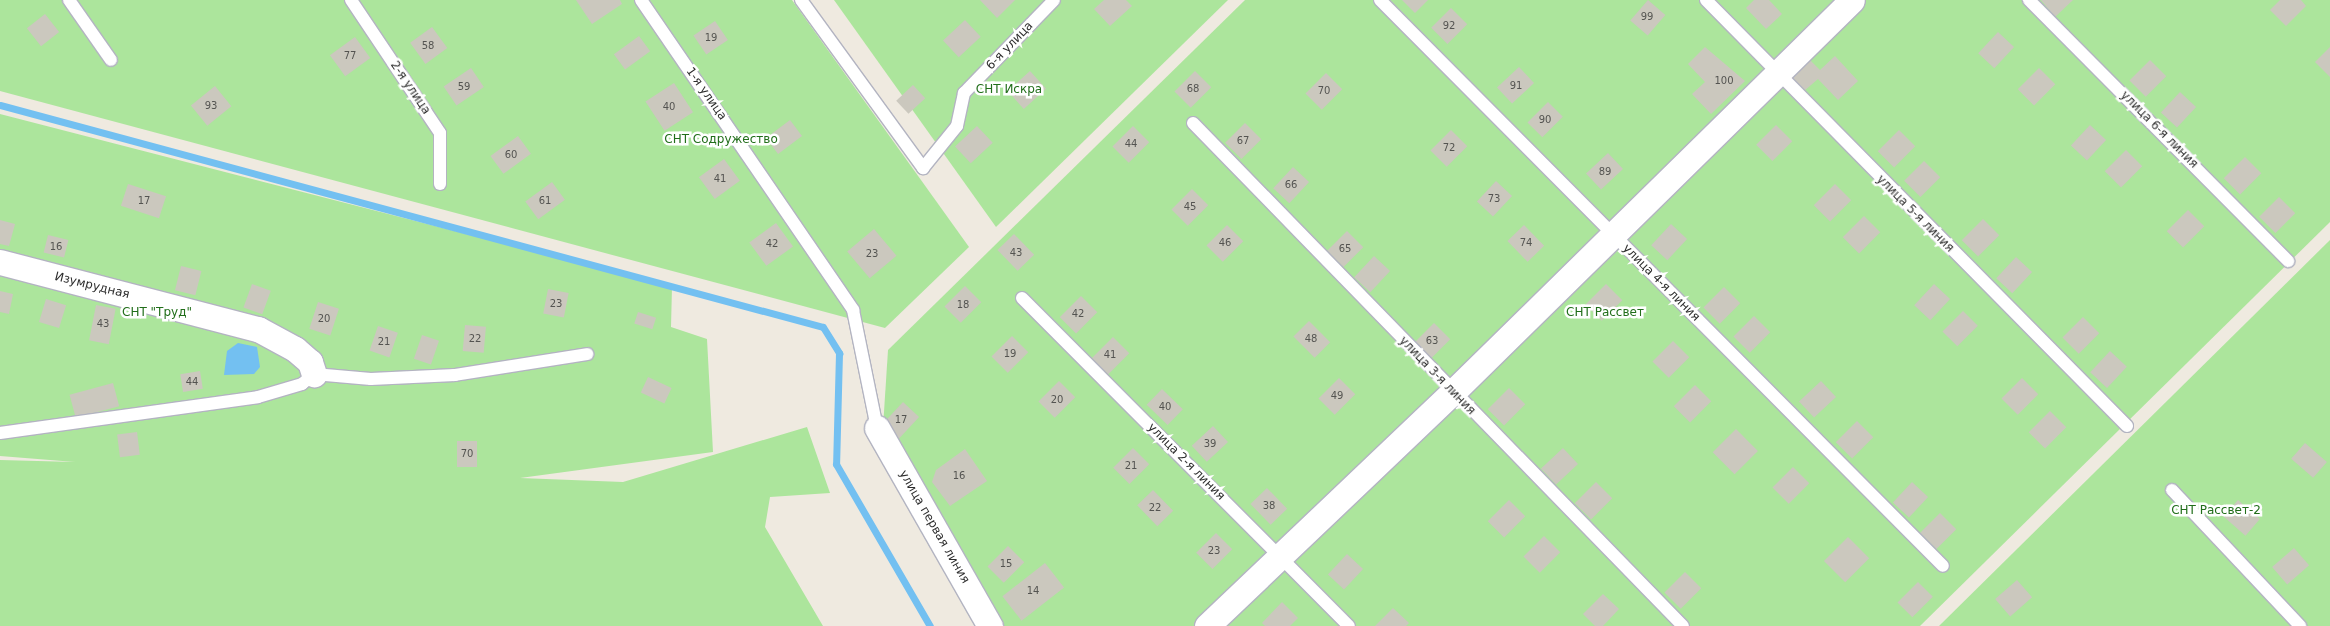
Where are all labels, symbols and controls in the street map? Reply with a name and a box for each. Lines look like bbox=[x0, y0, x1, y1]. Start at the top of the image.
house number: 99 bbox=[1641, 11, 1653, 23]
street label: 6-я улица bbox=[984, 19, 1036, 73]
house number: 92 bbox=[1443, 20, 1455, 32]
house number: 19 bbox=[705, 32, 717, 44]
house number: 58 bbox=[422, 40, 434, 52]
house number: 77 bbox=[344, 50, 356, 62]
street label: 2-я улица bbox=[387, 59, 433, 117]
street label: 1-я улица bbox=[683, 65, 729, 123]
house number: 100 bbox=[1714, 75, 1734, 87]
house number: 91 bbox=[1510, 80, 1522, 92]
house number: 59 bbox=[458, 81, 470, 93]
park label: СНТ Искра bbox=[976, 83, 1042, 97]
house number: 68 bbox=[1187, 83, 1199, 95]
house number: 70 bbox=[1318, 85, 1330, 97]
street label: улица 6-я линия bbox=[2117, 88, 2201, 172]
house number: 93 bbox=[205, 100, 217, 112]
house number: 40 bbox=[663, 101, 675, 113]
house number: 90 bbox=[1539, 114, 1551, 126]
park label: СНТ Содружество bbox=[664, 133, 778, 147]
house number: 67 bbox=[1237, 135, 1249, 147]
house number: 44 bbox=[1125, 138, 1137, 150]
house number: 72 bbox=[1443, 142, 1455, 154]
house number: 60 bbox=[505, 149, 517, 161]
house number: 89 bbox=[1599, 166, 1611, 178]
street label: улица 5-я линия bbox=[1873, 172, 1957, 256]
house number: 41 bbox=[714, 173, 726, 185]
house number: 66 bbox=[1285, 179, 1297, 191]
house number: 73 bbox=[1488, 193, 1500, 205]
house number: 17 bbox=[138, 195, 150, 207]
house number: 61 bbox=[539, 195, 551, 207]
house number: 45 bbox=[1184, 201, 1196, 213]
house number: 46 bbox=[1219, 237, 1231, 249]
house number: 74 bbox=[1520, 237, 1532, 249]
house number: 42 bbox=[766, 238, 778, 250]
house number: 16 bbox=[50, 241, 62, 253]
street label: улица 4-я линия bbox=[1619, 241, 1703, 325]
house number: 65 bbox=[1339, 243, 1351, 255]
house number: 43 bbox=[1010, 247, 1022, 259]
house number: 23 bbox=[866, 248, 878, 260]
street label: Изумрудная bbox=[53, 270, 131, 302]
house number: 23 bbox=[550, 298, 562, 310]
house number: 18 bbox=[957, 299, 969, 311]
park label: СНТ "Труд" bbox=[122, 306, 192, 320]
park label: СНТ Рассвет bbox=[1566, 306, 1644, 320]
house number: 42 bbox=[1072, 308, 1084, 320]
house number: 20 bbox=[318, 313, 330, 325]
house number: 43 bbox=[97, 318, 109, 330]
house number: 22 bbox=[469, 333, 481, 345]
house number: 48 bbox=[1305, 333, 1317, 345]
street label: улица 3-я линия bbox=[1396, 334, 1478, 418]
house number: 63 bbox=[1426, 335, 1438, 347]
house number: 21 bbox=[378, 336, 390, 348]
house number: 19 bbox=[1004, 348, 1016, 360]
house number: 41 bbox=[1104, 349, 1116, 361]
house number: 44 bbox=[186, 376, 198, 388]
house number: 49 bbox=[1331, 390, 1343, 402]
house number: 20 bbox=[1051, 394, 1063, 406]
house number: 40 bbox=[1159, 401, 1171, 413]
house number: 17 bbox=[895, 414, 907, 426]
street label: улица 2-я линия bbox=[1144, 420, 1228, 504]
house number: 39 bbox=[1204, 438, 1216, 450]
house number: 70 bbox=[461, 448, 473, 460]
house number: 21 bbox=[1125, 460, 1137, 472]
street label: улица первая линия bbox=[896, 468, 972, 586]
house number: 16 bbox=[953, 470, 965, 482]
house number: 38 bbox=[1263, 500, 1275, 512]
house number: 22 bbox=[1149, 502, 1161, 514]
park label: СНТ Рассвет-2 bbox=[2171, 504, 2261, 518]
house number: 23 bbox=[1208, 545, 1220, 557]
house number: 15 bbox=[1000, 558, 1012, 570]
house number: 14 bbox=[1027, 585, 1039, 597]

